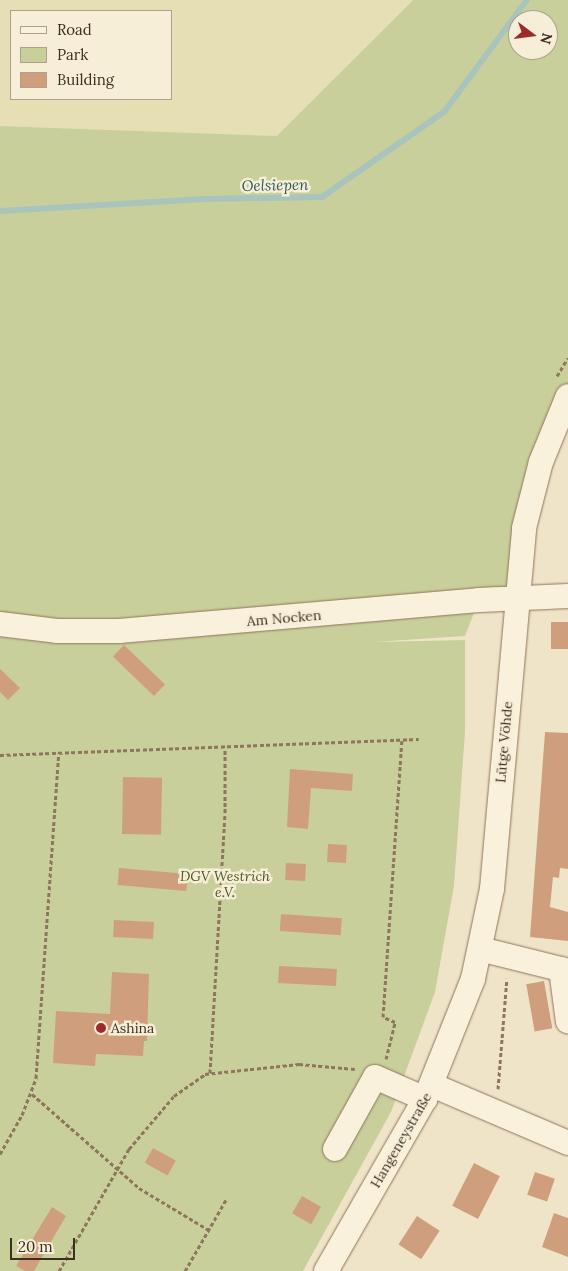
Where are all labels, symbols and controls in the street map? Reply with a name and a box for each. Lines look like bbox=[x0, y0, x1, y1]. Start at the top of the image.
legend bbox=[10, 10, 172, 100]
north arrow bbox=[508, 10, 558, 60]
text: Road bbox=[57, 20, 92, 39]
text: N bbox=[536, 31, 557, 46]
text: Park bbox=[57, 45, 88, 64]
text: Building bbox=[57, 70, 114, 89]
water label: Oelsiepen bbox=[242, 175, 308, 195]
street label: Am Nocken bbox=[246, 606, 322, 630]
street label: Lütge Vöhde bbox=[492, 700, 516, 784]
park label: DGV Westrich e.V. bbox=[180, 868, 270, 900]
place label: Ashina bbox=[111, 1020, 154, 1036]
marker: Ashina bbox=[95, 1022, 107, 1034]
street label: Hangeneystraße bbox=[367, 1089, 435, 1191]
scale bar bbox=[12, 1228, 78, 1260]
text: 20 m bbox=[18, 1237, 53, 1256]

